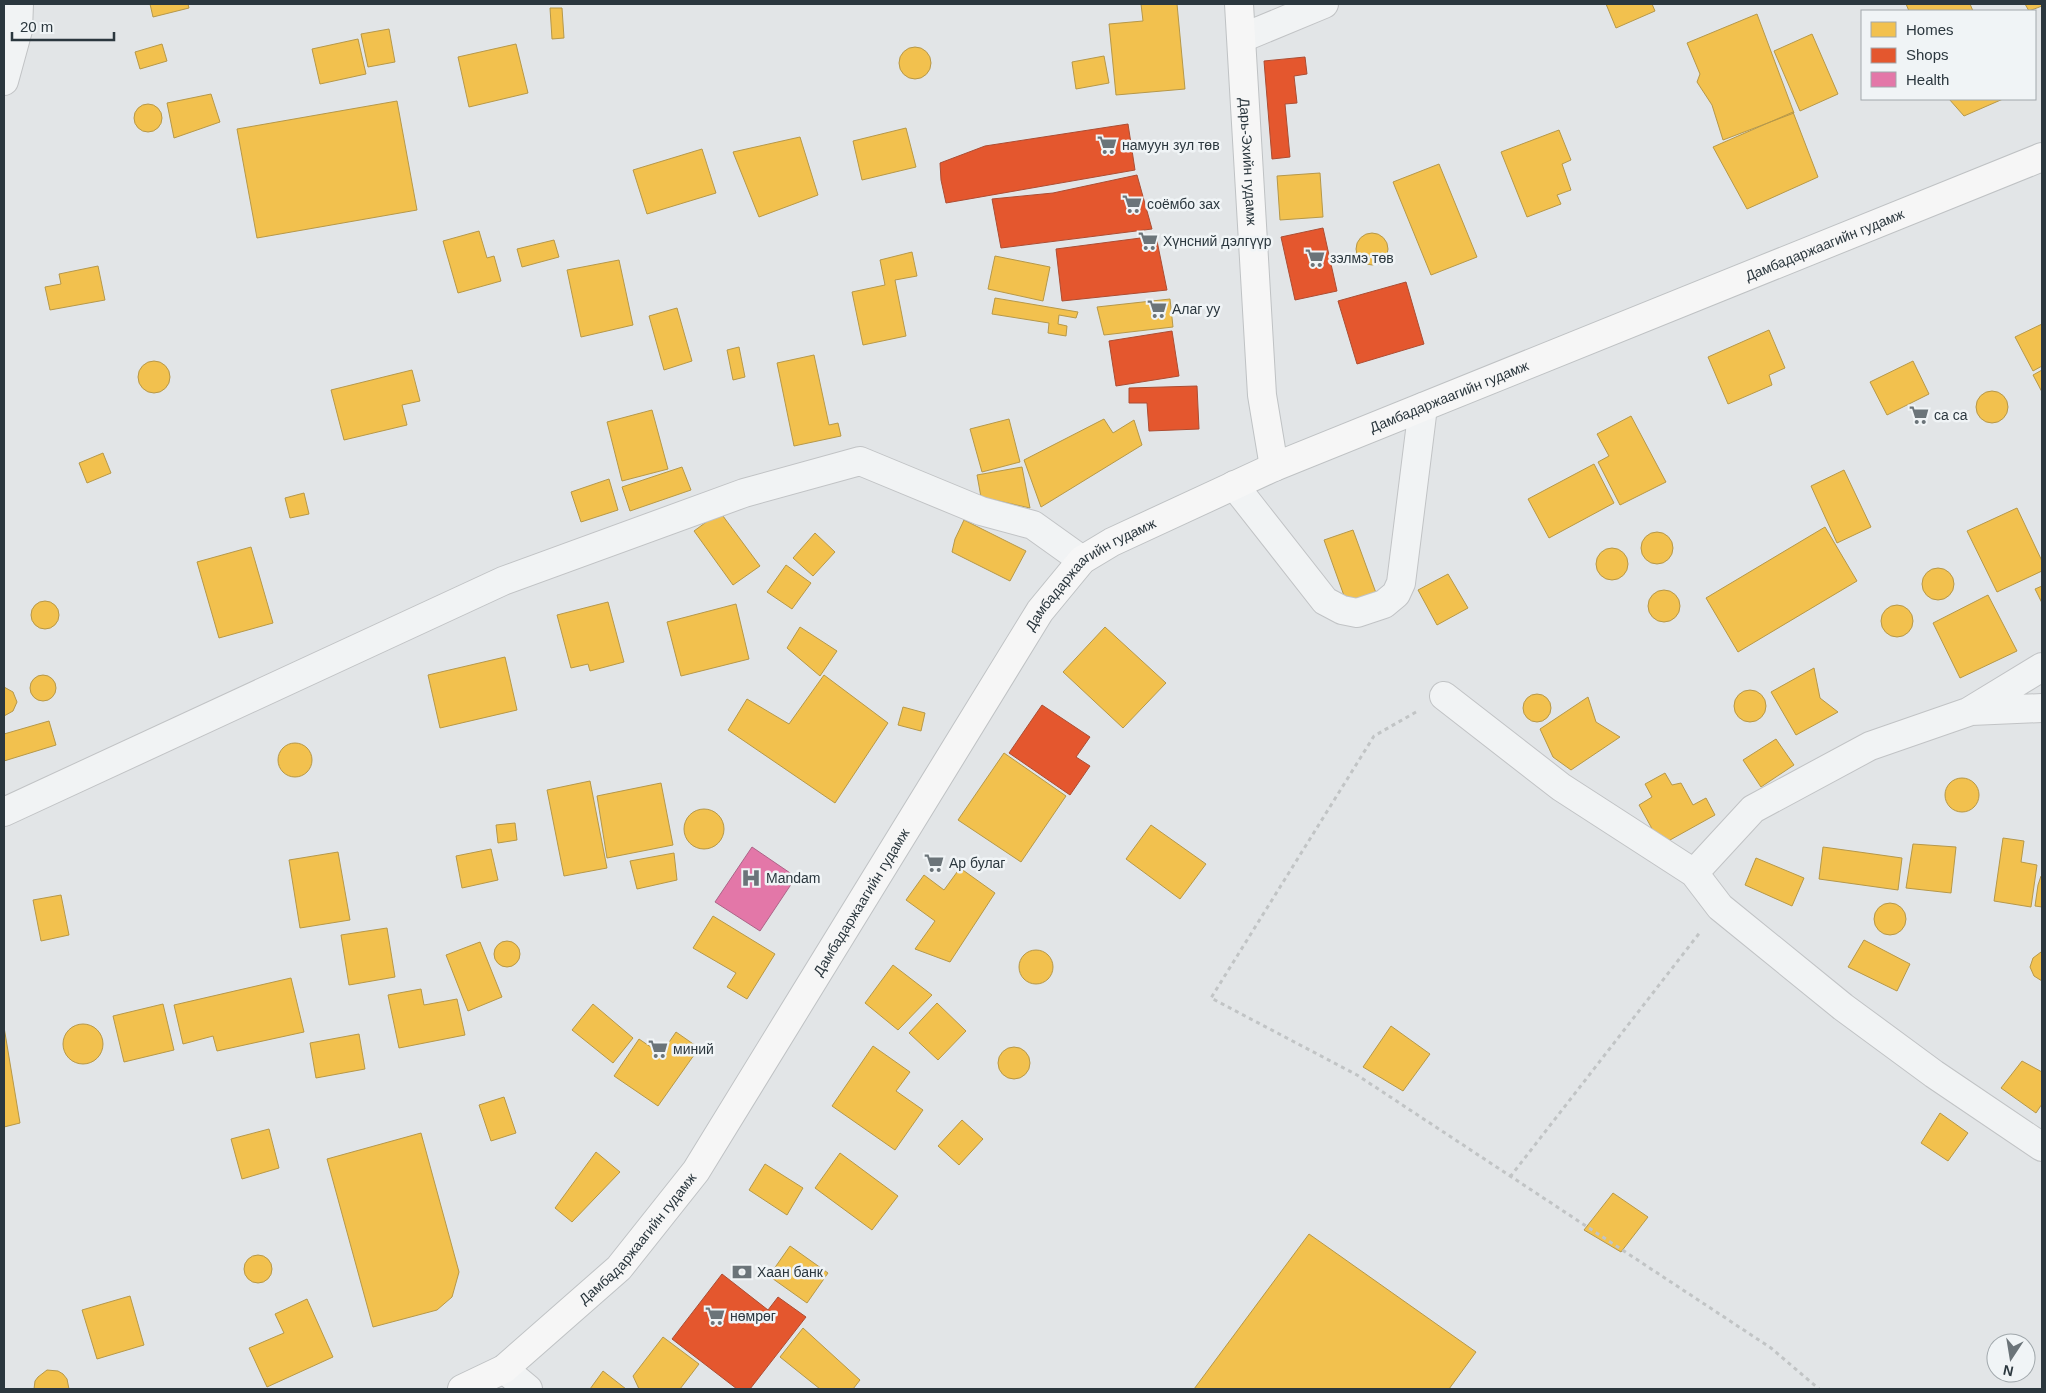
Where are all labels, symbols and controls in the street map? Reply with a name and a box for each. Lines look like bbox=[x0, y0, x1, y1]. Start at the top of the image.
scale bar bbox=[12, 10, 115, 42]
legend bbox=[1861, 10, 2036, 100]
text: 20 m bbox=[20, 18, 53, 35]
text: Homes bbox=[1906, 21, 1954, 38]
text: Shops bbox=[1906, 46, 1949, 63]
text: Health bbox=[1906, 71, 1949, 88]
street label: Дарь-Эхийн гудамж bbox=[1237, 97, 1260, 227]
supermarket icon: намуун зул төв bbox=[1096, 134, 1118, 156]
place label: намуун зул төв bbox=[1122, 137, 1220, 153]
supermarket icon: соёмбо зах bbox=[1121, 193, 1143, 215]
place label: соёмбо зах bbox=[1147, 196, 1220, 212]
street label: Дамбадаржаагийн гудамж bbox=[1743, 205, 1907, 284]
supermarket icon: Хүнсний дэлгүүр bbox=[1137, 230, 1159, 252]
place label: Хүнсний дэлгүүр bbox=[1163, 233, 1272, 249]
supermarket icon: зэлмэ төв bbox=[1304, 247, 1326, 269]
place label: зэлмэ төв bbox=[1330, 250, 1394, 266]
supermarket icon: Алаг уу bbox=[1146, 298, 1168, 320]
place label: Алаг уу bbox=[1172, 301, 1220, 317]
street label: Дамбадаржаагийн гудамж bbox=[1367, 357, 1531, 436]
supermarket icon: са са bbox=[1908, 404, 1930, 426]
place label: са са bbox=[1934, 407, 1968, 423]
street label: Дамбадаржаагийн гудамж bbox=[1022, 515, 1159, 634]
street label: Дамбадаржаагийн гудамж bbox=[810, 825, 913, 979]
supermarket icon: Ар булаг bbox=[923, 852, 945, 874]
place label: Ар булаг bbox=[949, 855, 1005, 871]
hospital icon: Mandam bbox=[740, 867, 762, 889]
place label: Mandam bbox=[766, 870, 820, 886]
supermarket icon: миний bbox=[647, 1038, 669, 1060]
place label: миний bbox=[673, 1041, 714, 1057]
street label: Дамбадаржаагийн гудамж bbox=[576, 1169, 700, 1307]
bank icon: Хаан банк bbox=[731, 1261, 753, 1283]
place label: Хаан банк bbox=[757, 1264, 824, 1280]
supermarket icon: нөмрөг bbox=[704, 1305, 726, 1327]
place label: нөмрөг bbox=[730, 1308, 776, 1324]
north arrow bbox=[1986, 1333, 2036, 1383]
text: N bbox=[2002, 1362, 2015, 1380]

